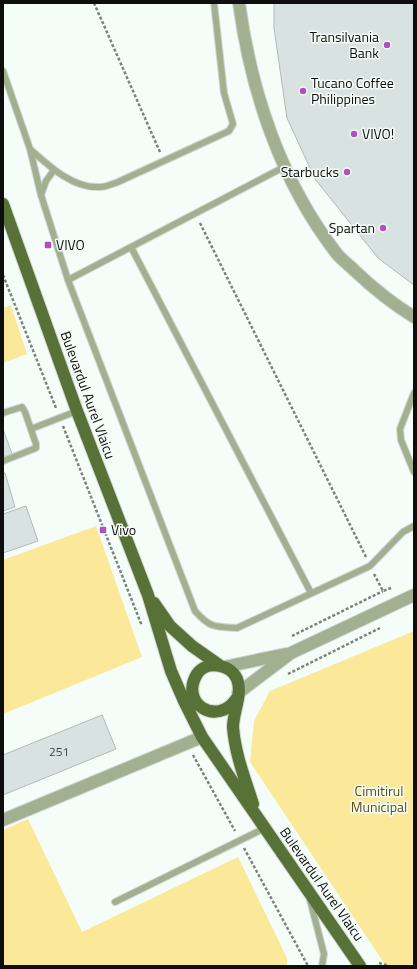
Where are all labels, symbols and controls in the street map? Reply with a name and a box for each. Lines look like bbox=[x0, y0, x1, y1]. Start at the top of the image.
place label: Transilvania Bank bbox=[309, 26, 379, 63]
marker: Transilvania Bank bbox=[382, 40, 392, 50]
place label: Tucano Coffee Philippines bbox=[311, 72, 394, 109]
marker: Tucano Coffee Philippines bbox=[298, 86, 308, 96]
place label: VIVO! bbox=[362, 123, 394, 144]
marker: VIVO! bbox=[349, 129, 359, 139]
place label: Starbucks bbox=[281, 161, 339, 182]
marker: Starbucks bbox=[342, 167, 352, 177]
place label: Spartan bbox=[329, 217, 375, 238]
marker: Spartan bbox=[378, 223, 388, 233]
place label: VIVO bbox=[56, 234, 85, 255]
marker: VIVO bbox=[43, 240, 53, 250]
street label: Bulevardul Aurel Vlaicu bbox=[56, 328, 121, 462]
place label: Vivo bbox=[111, 519, 136, 540]
marker: Vivo bbox=[98, 525, 108, 535]
house number: 251 bbox=[49, 742, 69, 761]
park label: Cimitirul Municipal bbox=[351, 780, 407, 817]
street label: Bulevardul Aurel Vlaicu bbox=[275, 823, 370, 945]

